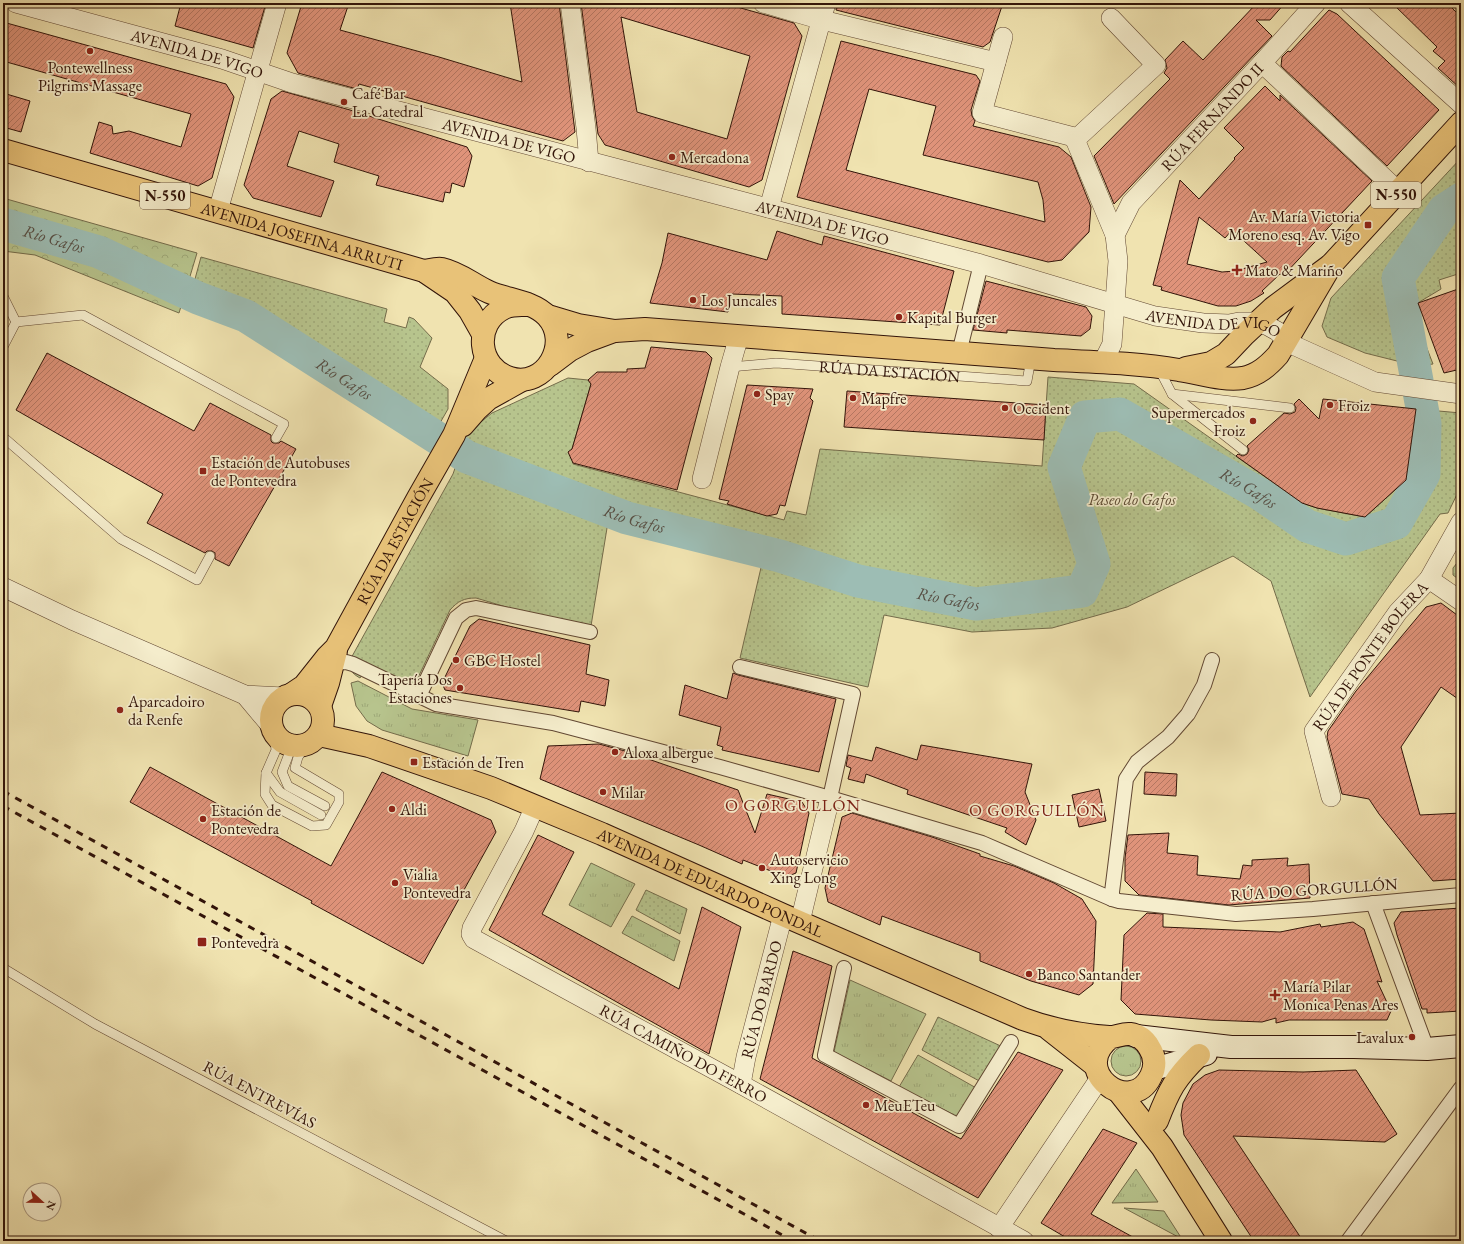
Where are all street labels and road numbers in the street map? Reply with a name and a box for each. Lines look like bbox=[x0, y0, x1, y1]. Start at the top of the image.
street label: AVENIDA DE VIGO bbox=[127, 24, 266, 83]
street label: RÚA FERNANDO II bbox=[1156, 58, 1268, 176]
street label: AVENIDA DE VIGO bbox=[439, 113, 578, 168]
road number: N-550 bbox=[1371, 182, 1421, 208]
road number: N-550 bbox=[140, 183, 190, 209]
street label: AVENIDA DE VIGO bbox=[752, 195, 891, 250]
street label: AVENIDA JOSEFINA ARRUTI bbox=[197, 197, 406, 276]
street label: AVENIDA DE VIGO bbox=[1142, 304, 1285, 342]
street label: RÚA DA ESTACIÓN bbox=[818, 356, 961, 387]
street label: RÚA DA ESTACIÓN bbox=[352, 474, 438, 608]
street label: RÚA DE PONTE BOLERA bbox=[1308, 576, 1433, 735]
street label: AVENIDA DE EDUARDO PONDAL bbox=[593, 823, 827, 943]
street label: RÚA DO GORGULLÓN bbox=[1230, 873, 1399, 906]
street label: RÚA DO BARDO bbox=[736, 938, 787, 1061]
street label: RÚA CAMIÑO DO FERRO bbox=[596, 999, 771, 1108]
street label: RÚA ENTREVÍAS bbox=[200, 1056, 320, 1133]

